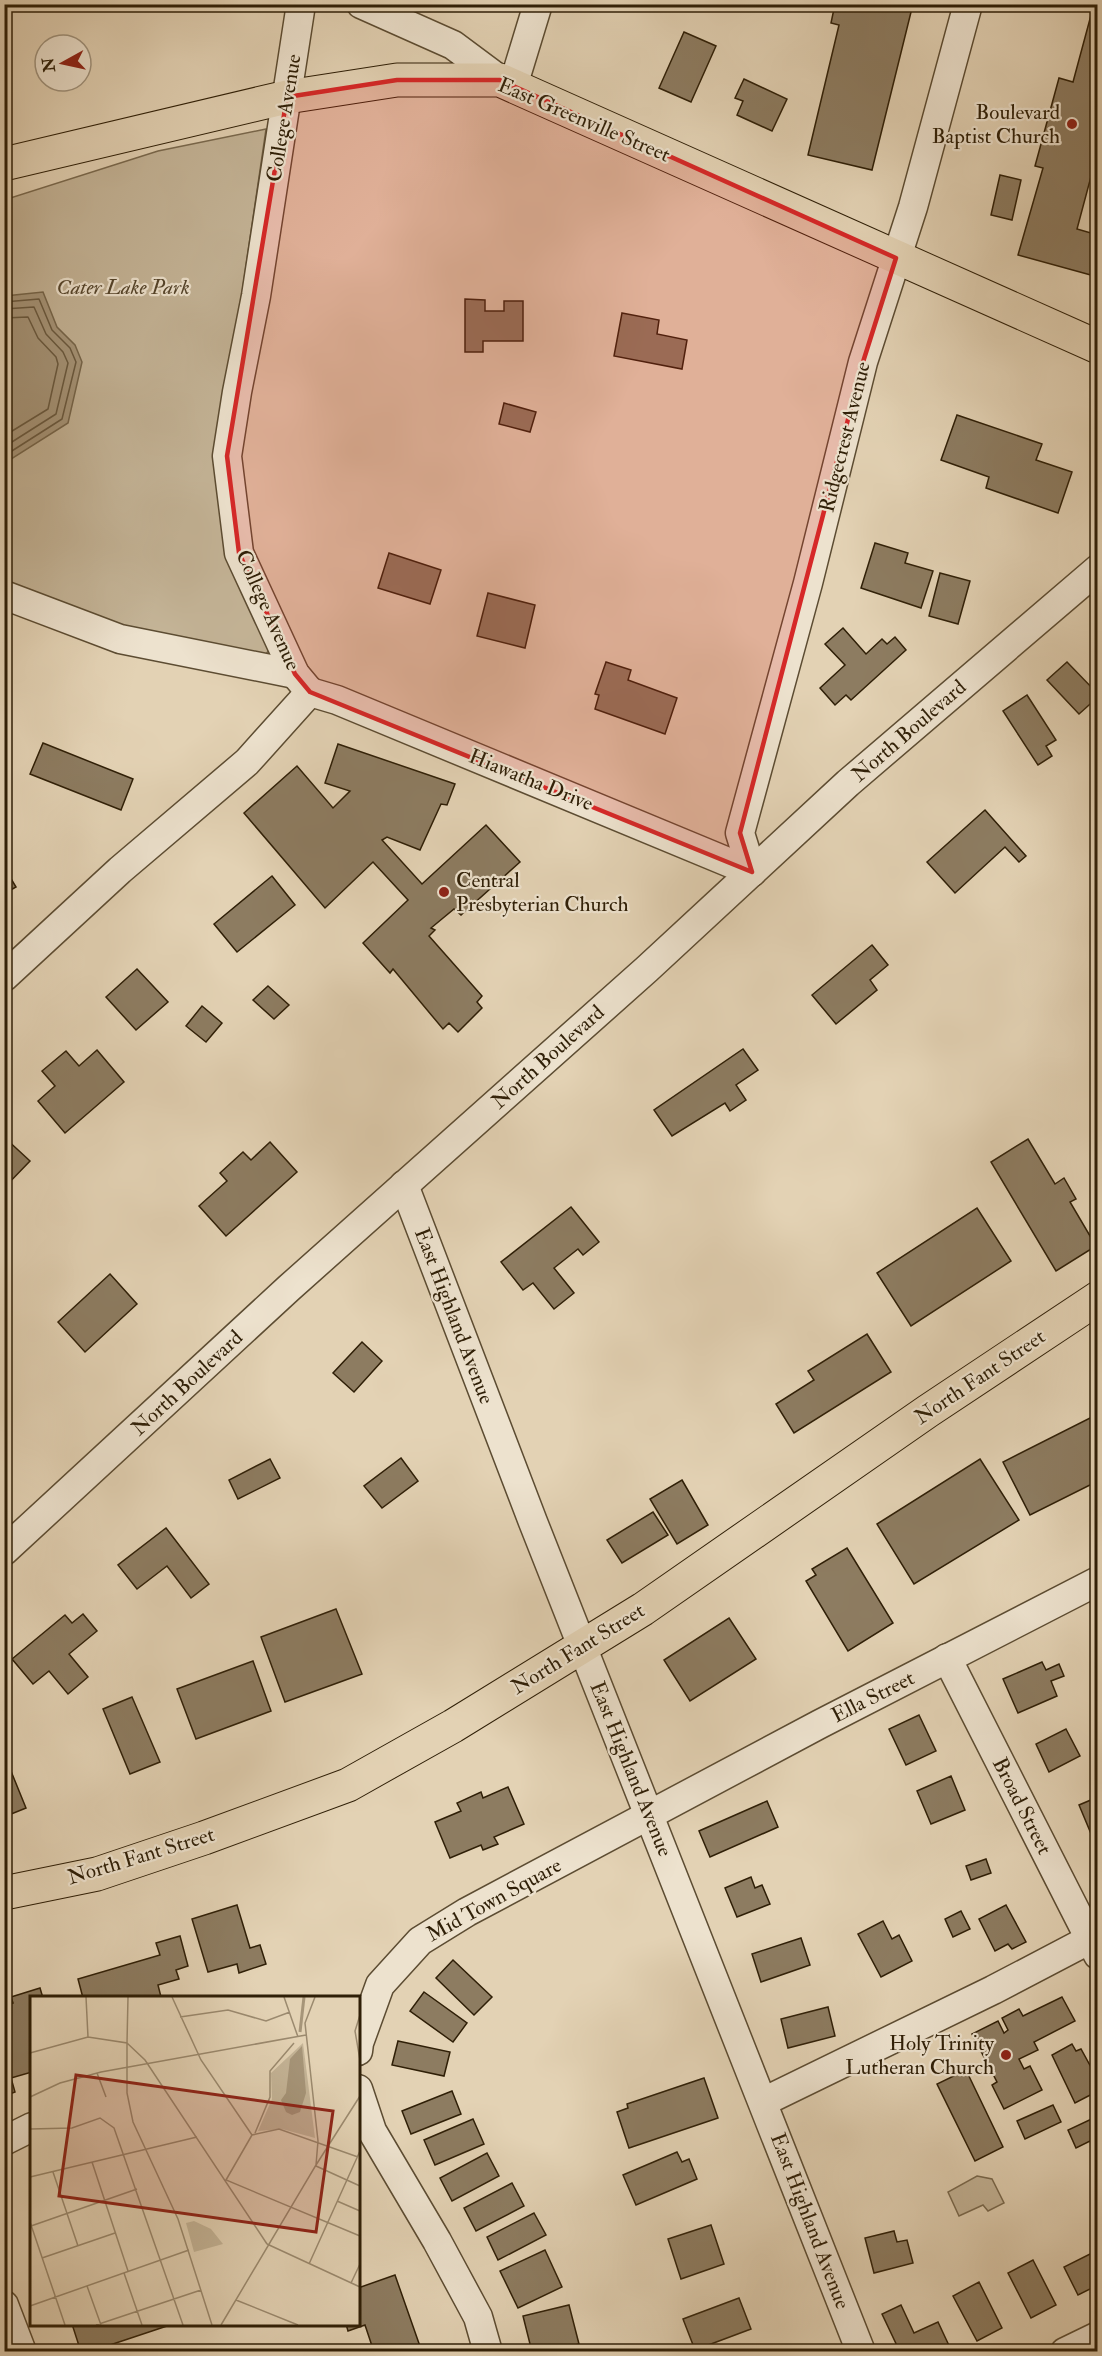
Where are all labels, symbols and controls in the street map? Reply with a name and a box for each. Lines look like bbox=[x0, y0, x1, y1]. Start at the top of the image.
north arrow bbox=[33, 33, 93, 93]
street label: College Avenue bbox=[261, 52, 307, 184]
text: N bbox=[38, 56, 60, 74]
street label: East Greenville Street bbox=[494, 71, 675, 169]
place label: Boulevard Baptist Church bbox=[932, 99, 1061, 150]
marker: Boulevard Baptist Church bbox=[1065, 117, 1079, 131]
park label: Cater Lake Park bbox=[56, 274, 190, 301]
street label: Ridgecrest Avenue bbox=[813, 359, 877, 515]
street label: College Avenue bbox=[229, 545, 307, 675]
street label: North Boulevard bbox=[846, 673, 972, 788]
street label: Hiawatha Drive bbox=[465, 743, 597, 817]
place label: Central Presbyterian Church bbox=[456, 867, 628, 918]
marker: Central Presbyterian Church bbox=[437, 885, 451, 899]
street label: North Boulevard bbox=[486, 999, 611, 1115]
street label: East Highland Avenue bbox=[408, 1224, 500, 1408]
street label: North Fant Street bbox=[909, 1323, 1051, 1431]
street label: North Boulevard bbox=[126, 1324, 249, 1442]
street label: North Fant Street bbox=[506, 1597, 650, 1701]
street label: Ella Street bbox=[827, 1665, 919, 1729]
street label: East Highland Avenue bbox=[584, 1677, 679, 1861]
street label: Broad Street bbox=[986, 1753, 1058, 1859]
street label: North Fant Street bbox=[64, 1821, 218, 1891]
street label: Mid Town Square bbox=[422, 1852, 566, 1948]
inset map bbox=[30, 1996, 360, 2326]
place label: Holy Trinity Lutheran Church bbox=[845, 2030, 995, 2081]
marker: Holy Trinity Lutheran Church bbox=[999, 2048, 1013, 2062]
street label: East Highland Avenue bbox=[764, 2129, 856, 2313]

